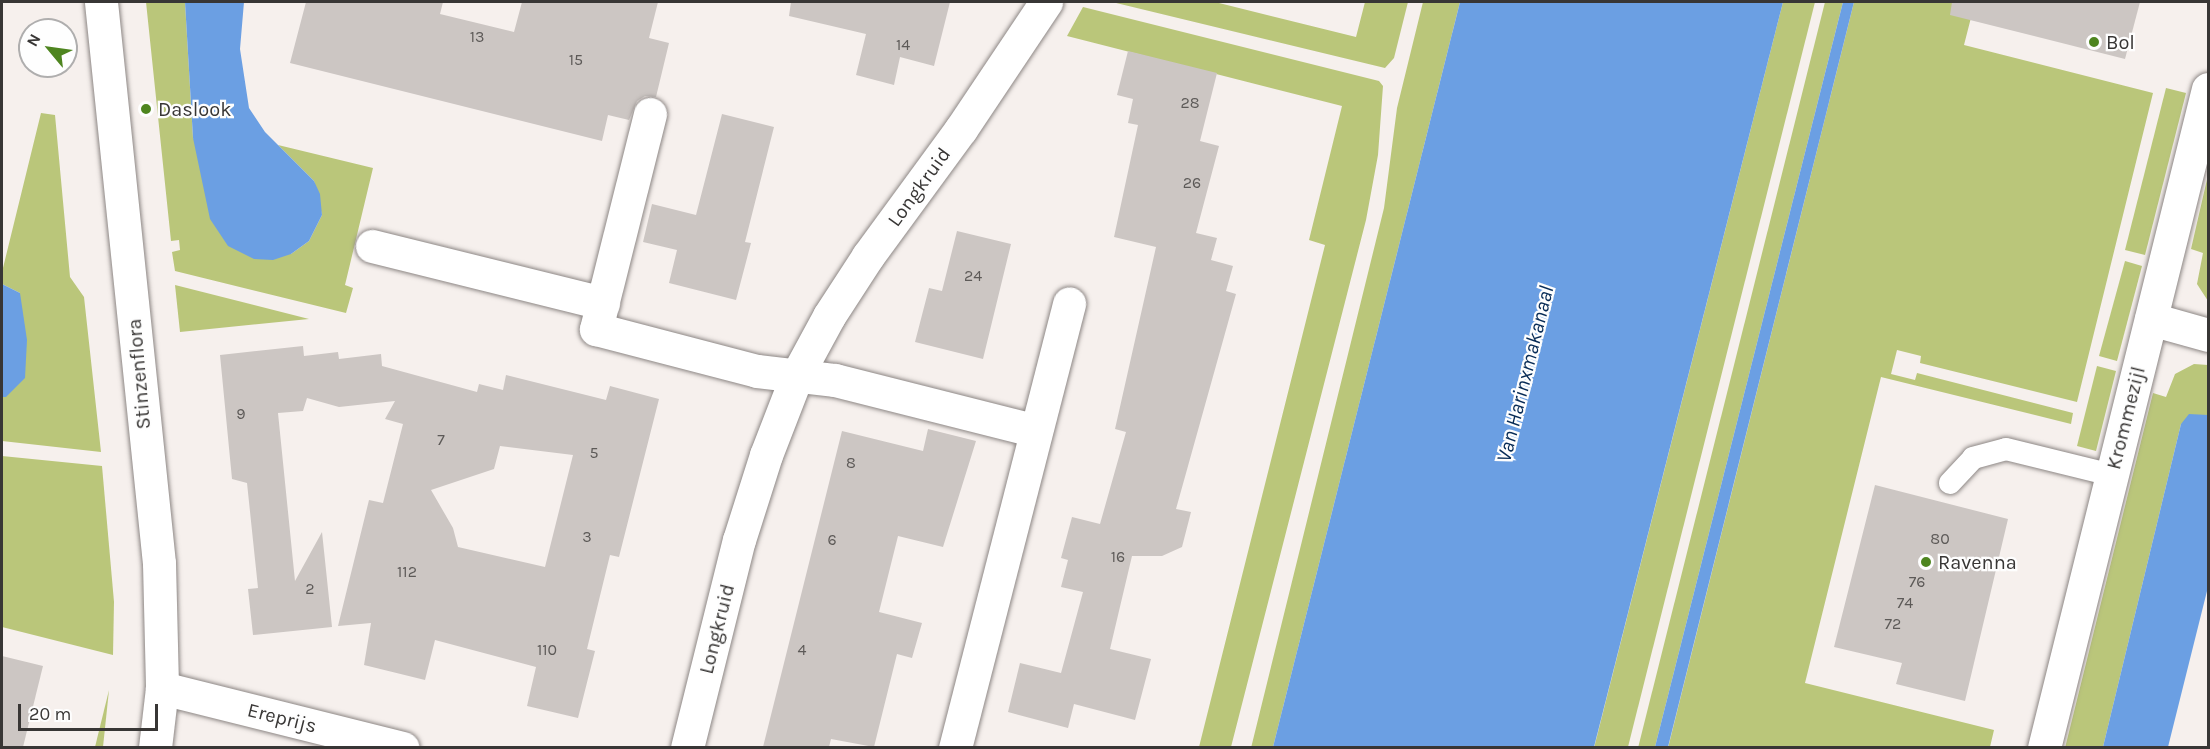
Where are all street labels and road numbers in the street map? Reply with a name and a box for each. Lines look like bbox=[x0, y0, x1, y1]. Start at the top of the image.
street label: Longkruid bbox=[882, 143, 956, 231]
street label: Stinzenflora bbox=[122, 318, 156, 430]
street label: Krommezijl bbox=[2102, 364, 2150, 472]
street label: Longkruid bbox=[694, 581, 740, 677]
street label: Ereprijs bbox=[245, 698, 319, 738]

